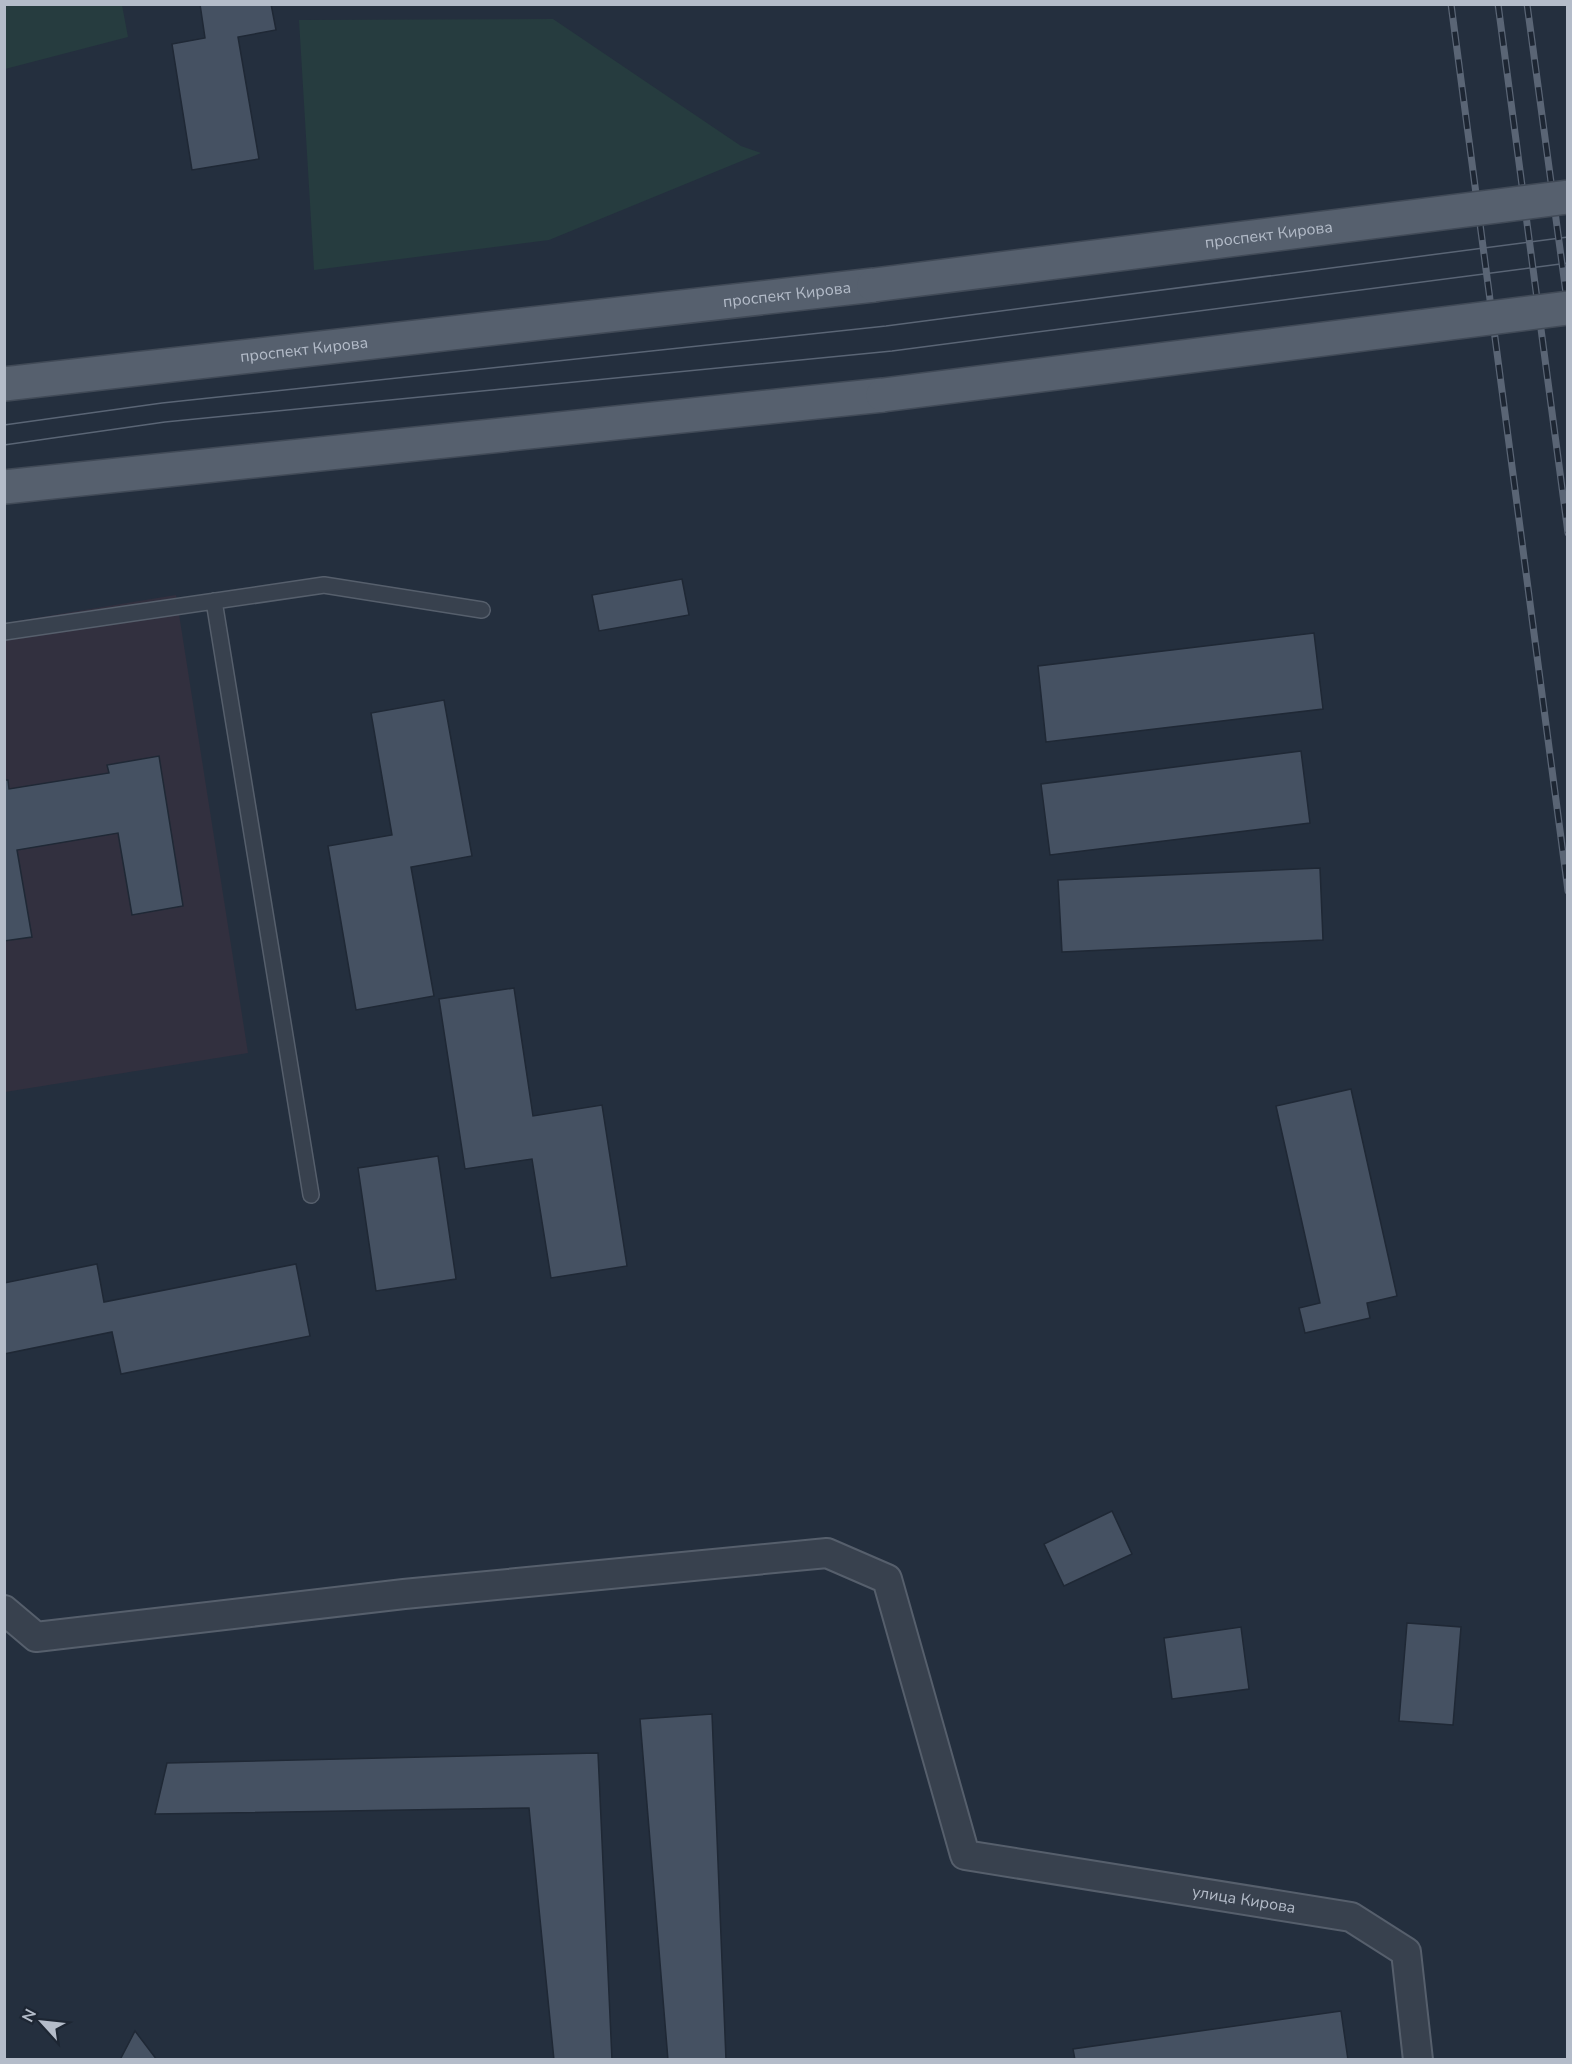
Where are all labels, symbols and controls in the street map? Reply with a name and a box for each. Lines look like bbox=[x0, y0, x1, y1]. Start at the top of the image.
street label: проспект Кирова bbox=[1204, 216, 1334, 254]
street label: проспект Кирова bbox=[722, 277, 852, 313]
street label: проспект Кирова bbox=[239, 332, 369, 368]
street label: улица Кирова bbox=[1191, 1881, 1297, 1919]
north arrow bbox=[12, 1992, 72, 2052]
text: N bbox=[17, 2005, 42, 2026]

